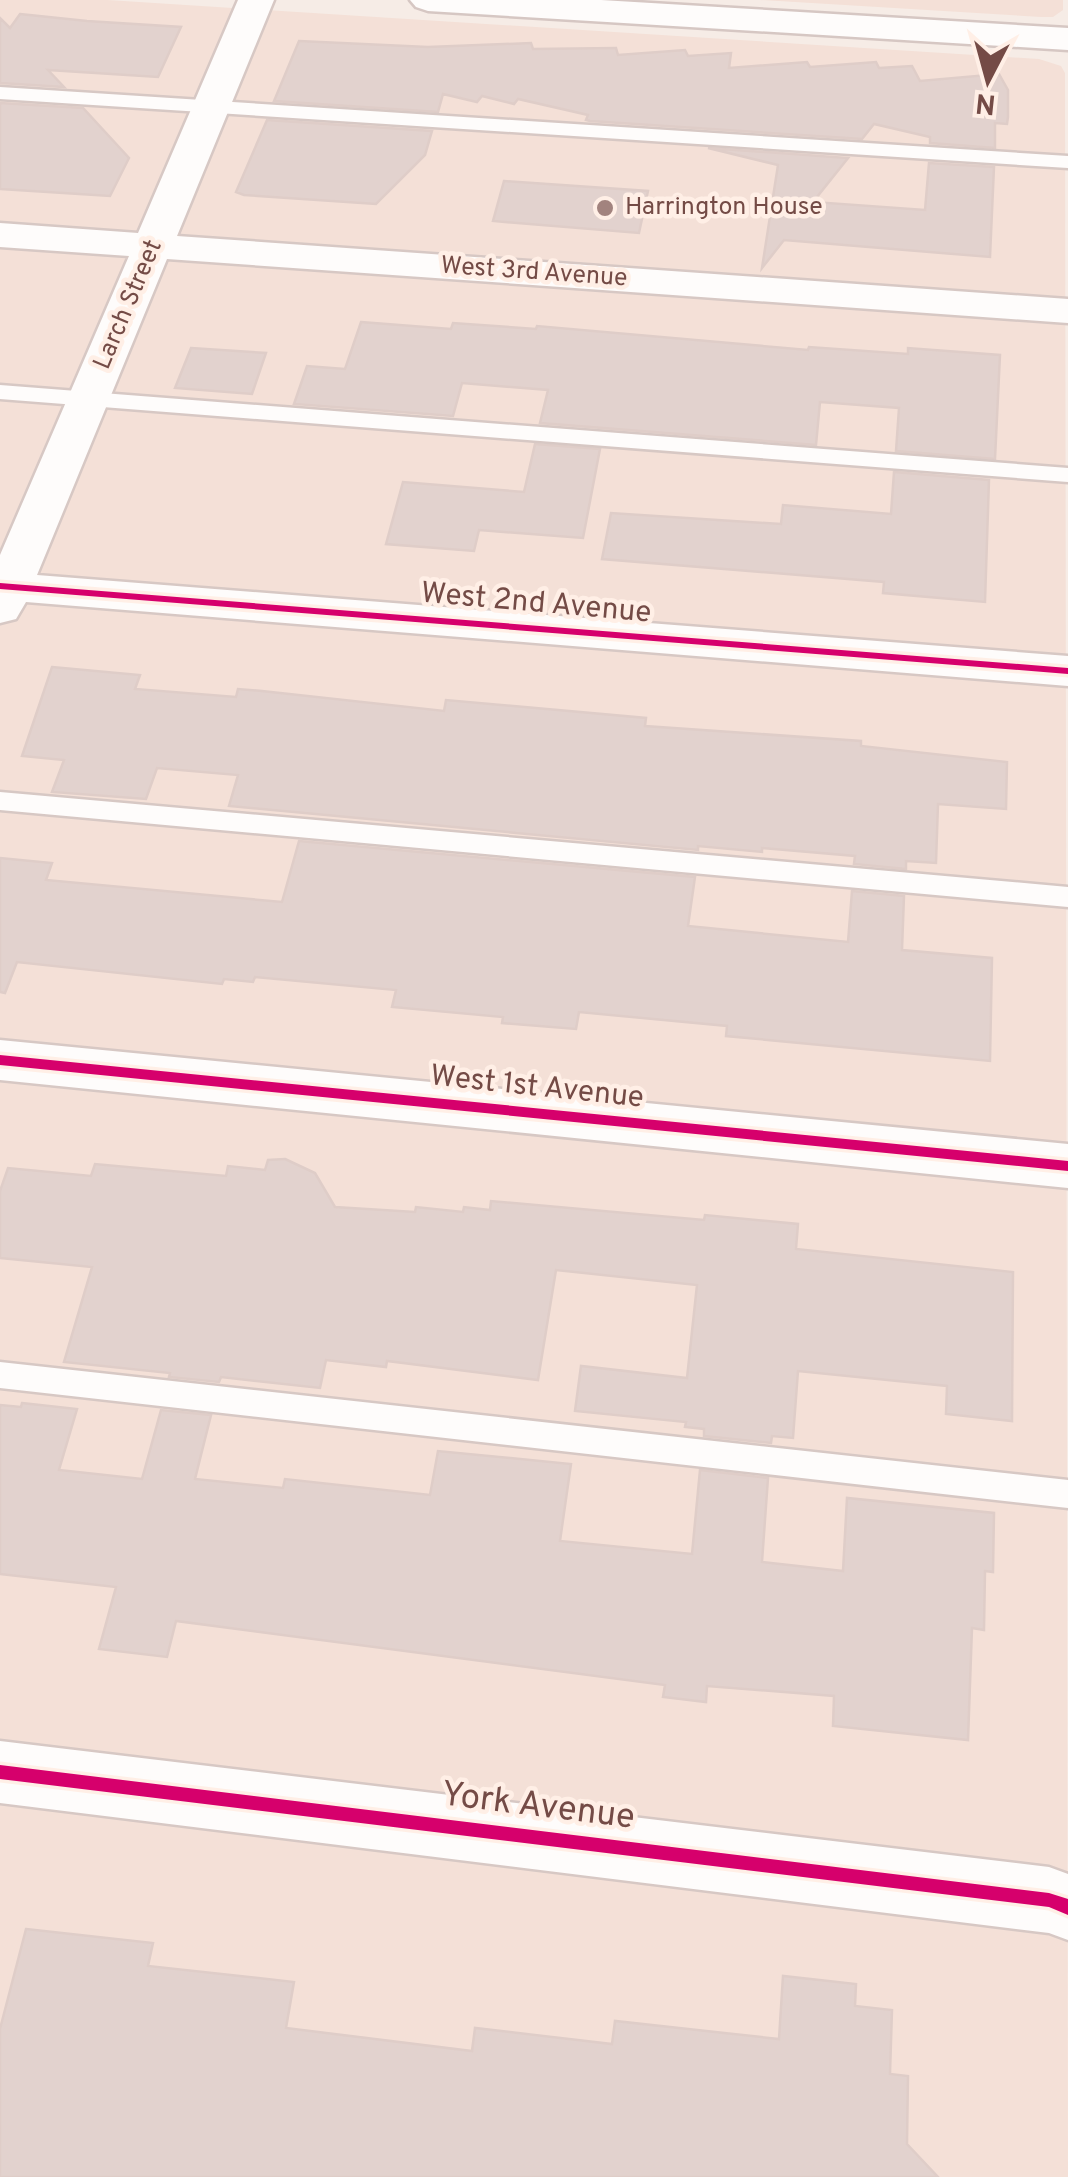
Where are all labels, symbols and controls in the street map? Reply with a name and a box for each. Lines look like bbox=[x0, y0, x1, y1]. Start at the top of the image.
north arrow bbox=[938, 30, 1038, 130]
text: N bbox=[974, 83, 998, 121]
place label: Harrington House bbox=[625, 192, 823, 224]
marker: Harrington House bbox=[594, 197, 616, 219]
street label: Larch Street bbox=[87, 235, 171, 375]
street label: West 3rd Avenue bbox=[440, 251, 628, 295]
street label: West 2nd Avenue bbox=[419, 575, 653, 633]
street label: West 1st Avenue bbox=[428, 1058, 646, 1118]
street label: York Avenue bbox=[439, 1773, 637, 1841]

